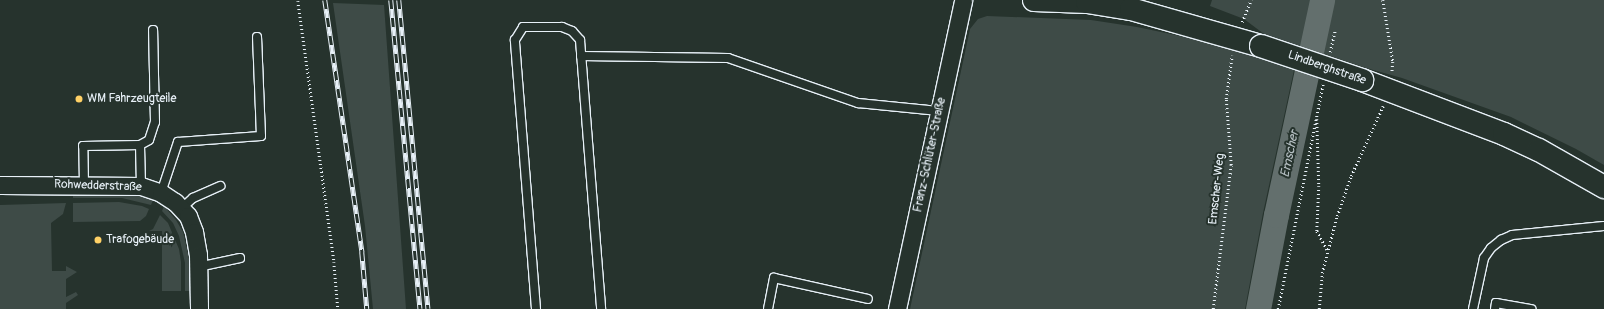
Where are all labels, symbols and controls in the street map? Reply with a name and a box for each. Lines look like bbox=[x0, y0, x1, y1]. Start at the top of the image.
street label: Lindberghstraße bbox=[1286, 48, 1368, 88]
place label: WM Fahrzeugteile bbox=[87, 92, 176, 106]
marker: WM Fahrzeugteile bbox=[74, 94, 84, 104]
street label: Franz-Schlüter-Straße bbox=[911, 96, 949, 214]
water label: Emscher bbox=[1277, 129, 1303, 179]
street label: Emscher-Weg bbox=[1206, 153, 1228, 225]
street label: Rohwedderstraße bbox=[54, 177, 142, 195]
place label: Trafogebäude bbox=[106, 233, 174, 247]
marker: Trafogebäude bbox=[93, 235, 103, 245]

